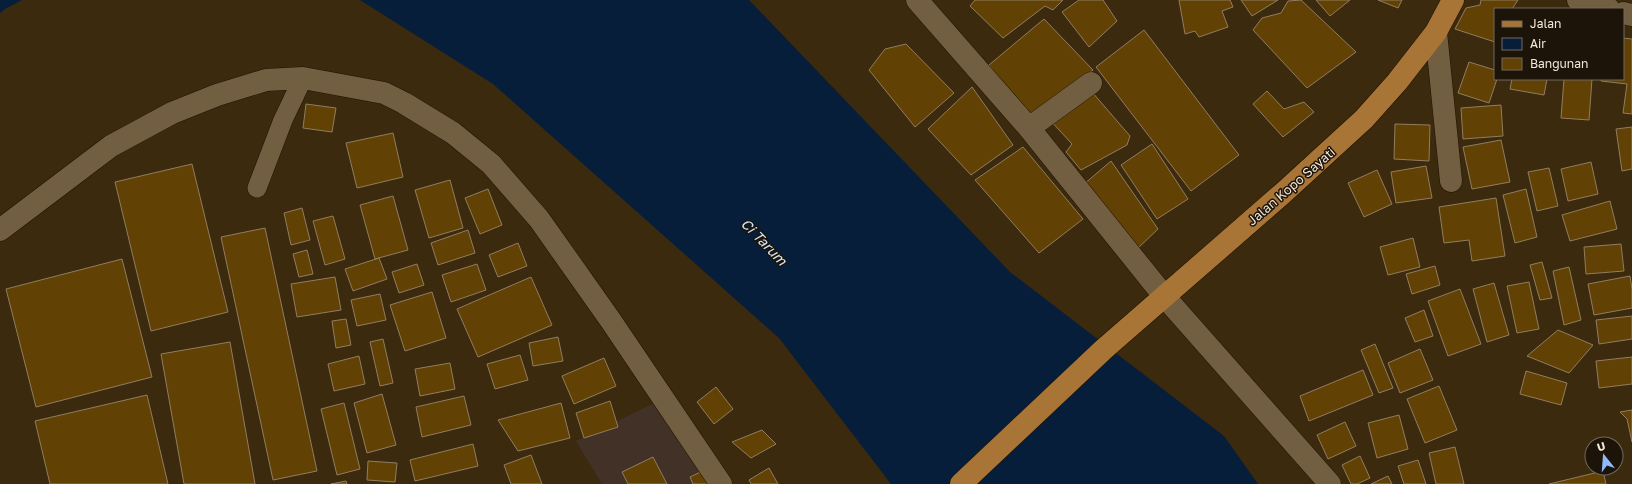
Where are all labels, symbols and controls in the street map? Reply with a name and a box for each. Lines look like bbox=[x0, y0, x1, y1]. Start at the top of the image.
legend bbox=[1494, 8, 1624, 80]
text: Jalan bbox=[1530, 16, 1561, 31]
text: Air bbox=[1530, 36, 1546, 51]
text: Bangunan bbox=[1530, 56, 1588, 71]
street label: Jalan Kopo Sayati bbox=[1244, 144, 1338, 228]
water label: Ci Tarum bbox=[738, 215, 791, 269]
north arrow bbox=[1584, 436, 1624, 476]
text: U bbox=[1595, 439, 1607, 453]

